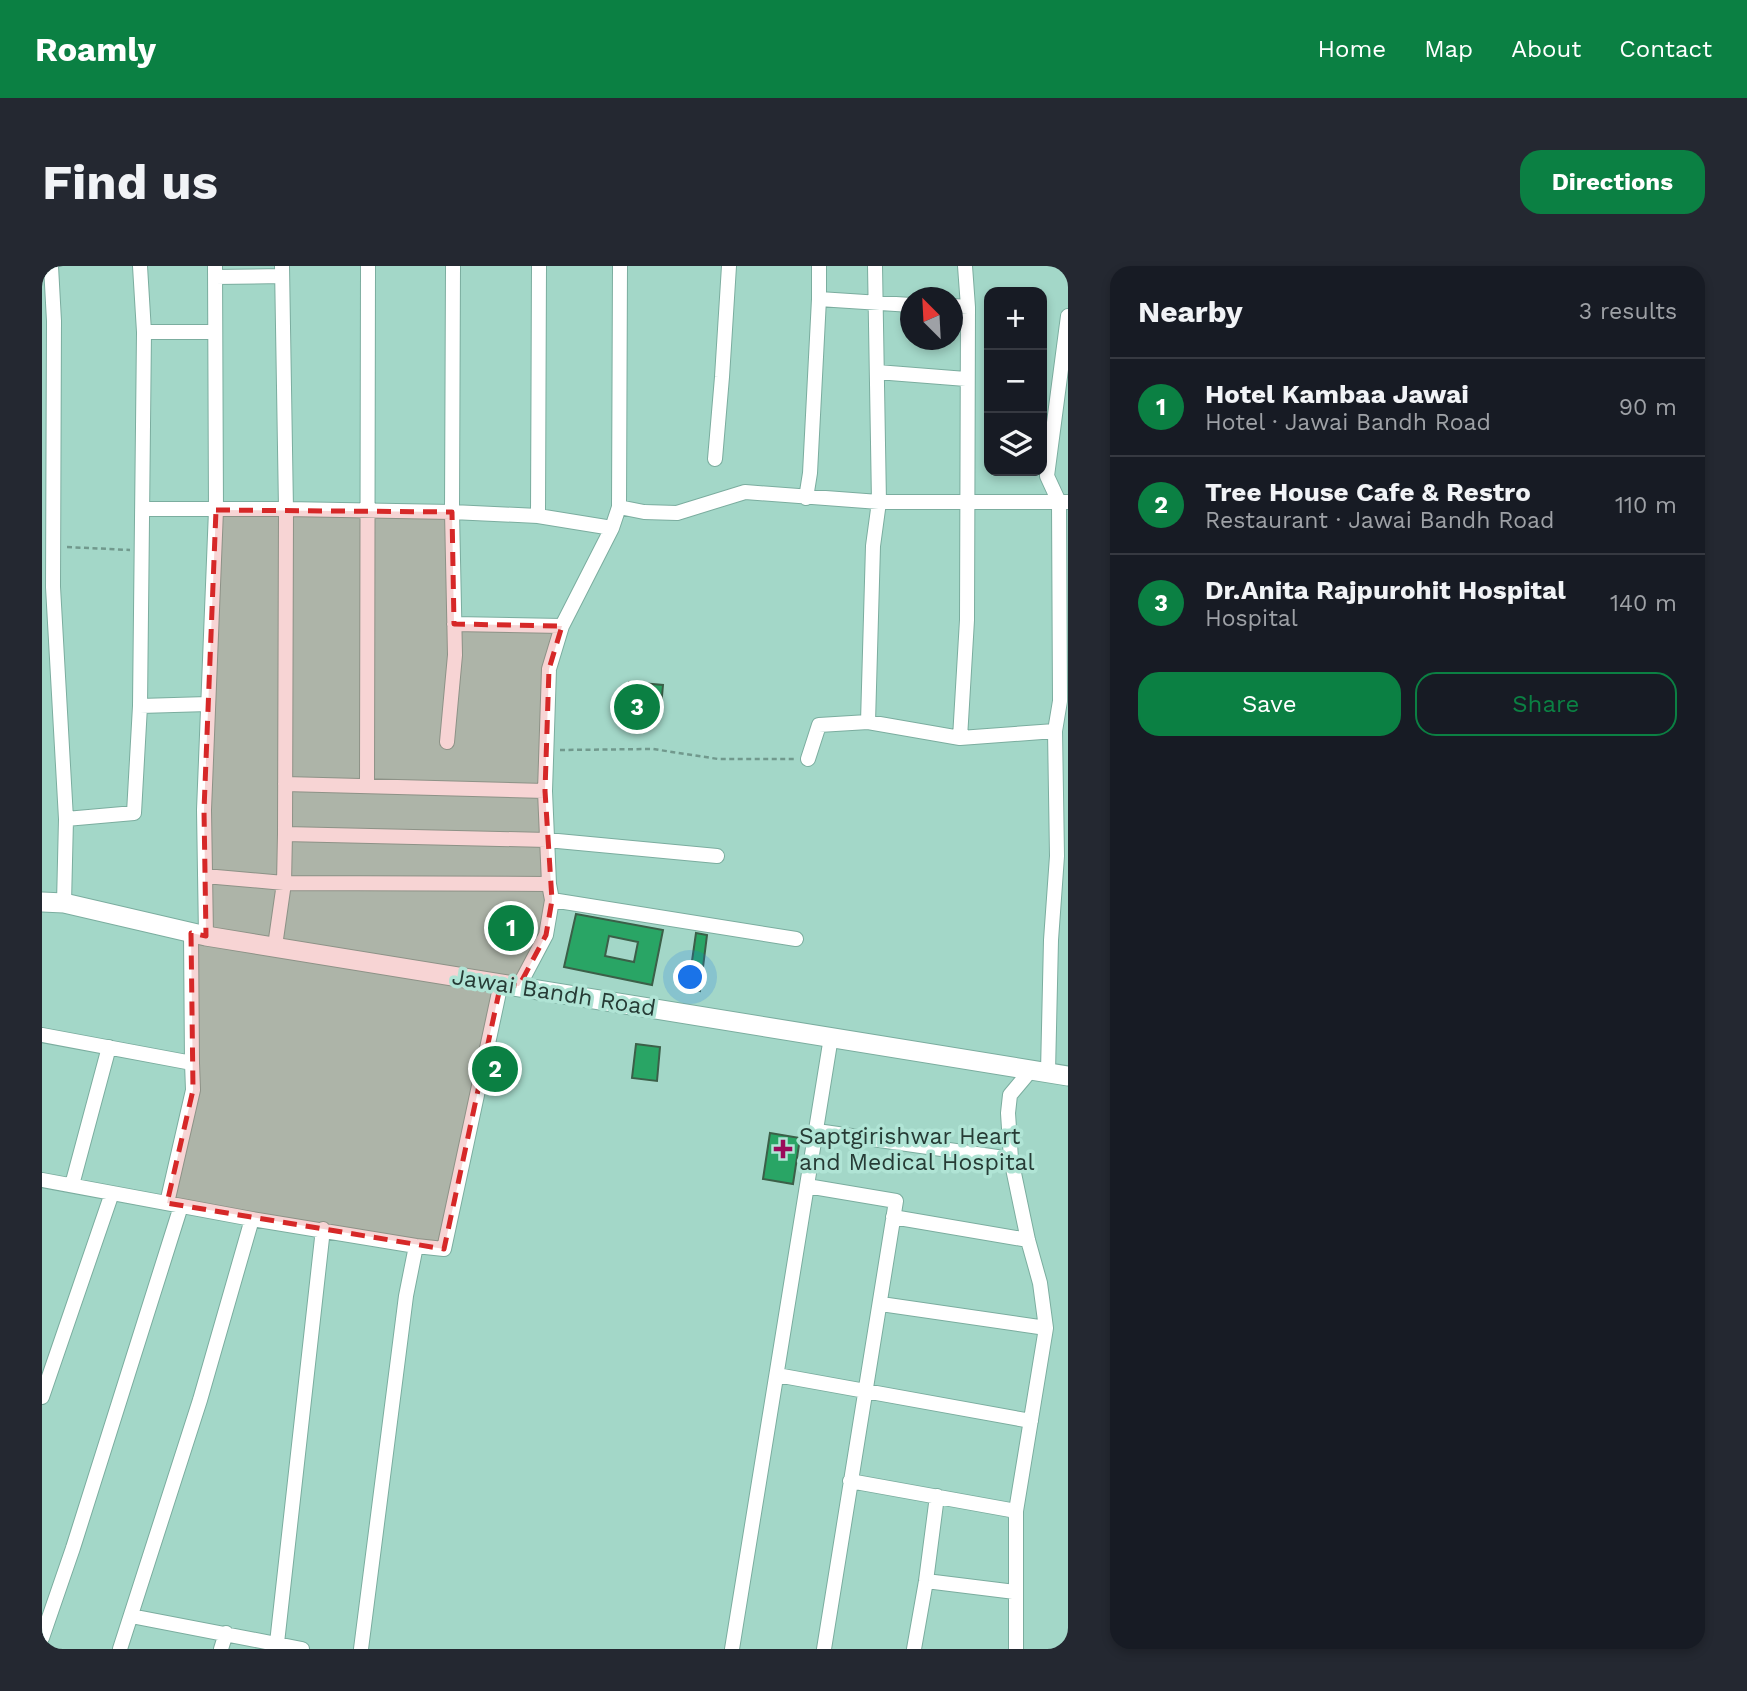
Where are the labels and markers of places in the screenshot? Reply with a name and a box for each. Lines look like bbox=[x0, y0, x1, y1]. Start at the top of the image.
pin: 3 bbox=[614, 681, 660, 733]
pin: 1 bbox=[488, 902, 534, 954]
pin: 2 bbox=[472, 1043, 518, 1095]
place label: Saptgirishwar Heart and Medical Hospital bbox=[799, 1123, 1035, 1176]
marker: Saptgirishwar Heart and Medical Hospital bbox=[773, 1139, 793, 1159]

